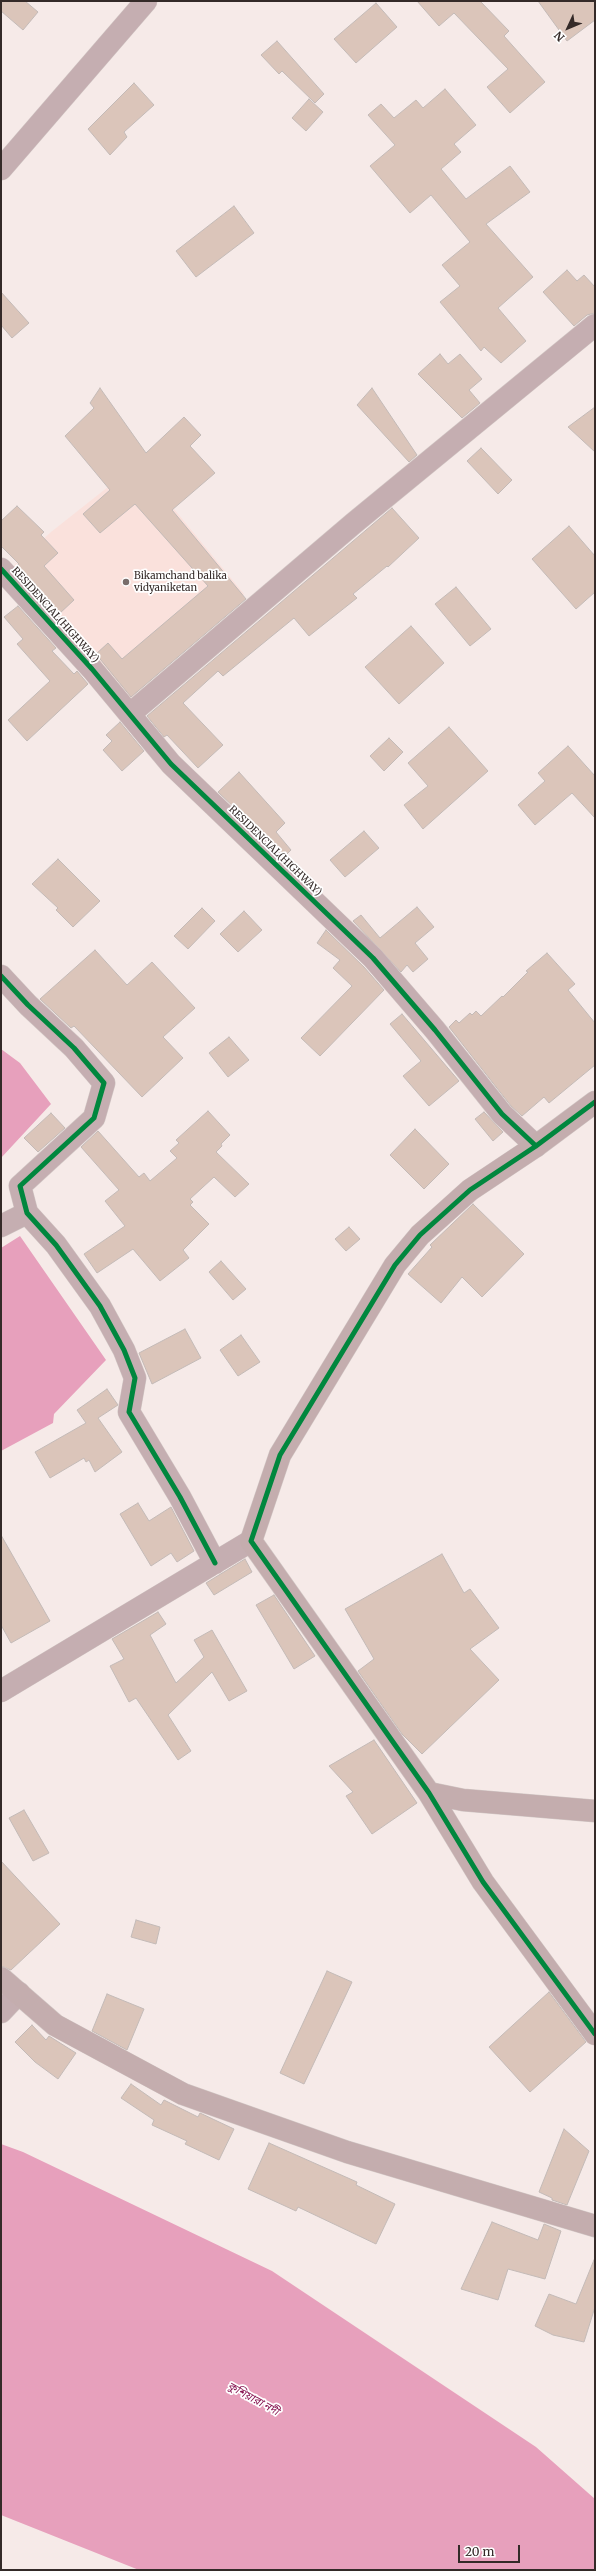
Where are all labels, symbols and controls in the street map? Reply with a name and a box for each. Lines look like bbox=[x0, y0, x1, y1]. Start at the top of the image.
north arrow bbox=[548, 8, 588, 48]
text: N bbox=[551, 28, 567, 44]
street label: RESIDENCIAL(HIGHWAY) bbox=[9, 565, 101, 665]
place label: Bikamchand balika vidyaniketan bbox=[134, 570, 227, 594]
marker: Bikamchand balika vidyaniketan bbox=[121, 577, 131, 587]
street label: RESIDENCIAL(HIGHWAY) bbox=[226, 803, 324, 899]
water label: কুশিয়ারা নদী bbox=[225, 2379, 281, 2419]
scale bar bbox=[460, 2537, 522, 2563]
text: 20 m bbox=[465, 2544, 494, 2559]

